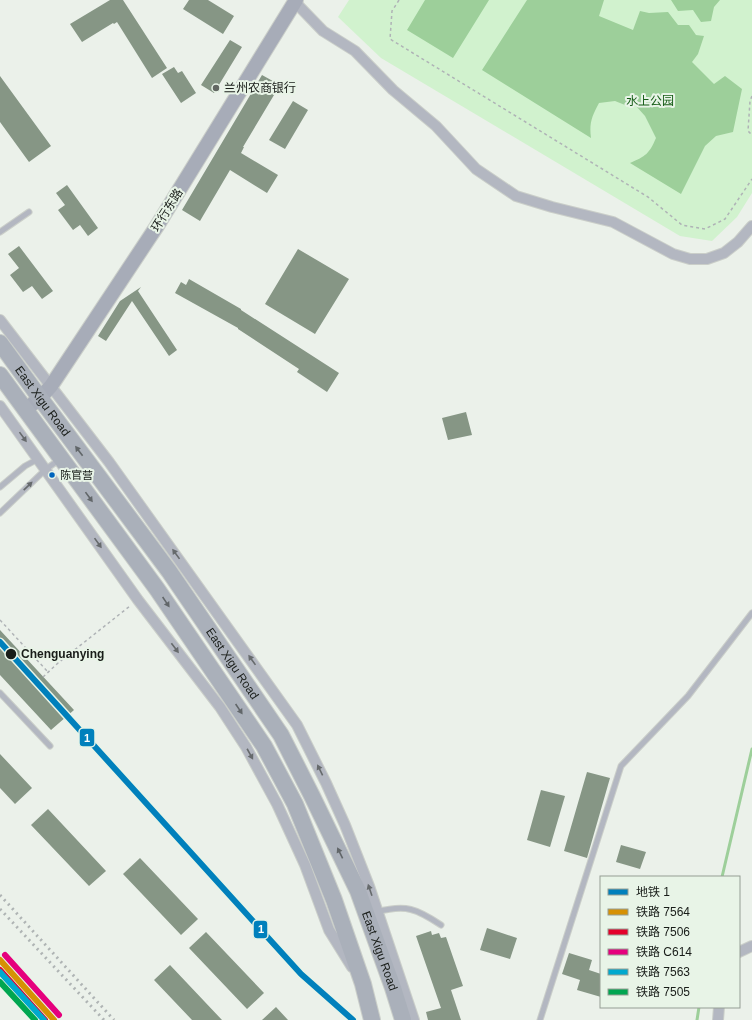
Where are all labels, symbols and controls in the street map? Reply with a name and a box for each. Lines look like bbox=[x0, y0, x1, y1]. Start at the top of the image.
place label: 兰州农商银行 bbox=[224, 81, 296, 95]
marker: 兰州农商银行 bbox=[211, 83, 221, 93]
park label: 水上公园 bbox=[626, 94, 674, 108]
street label: 环行东路 bbox=[148, 186, 186, 234]
street label: East Xigu Road bbox=[12, 363, 73, 439]
one-way arrow bbox=[19, 432, 27, 443]
one-way arrow bbox=[75, 445, 83, 456]
place label: 陈官营 bbox=[60, 469, 93, 481]
marker: 陈官营 bbox=[47, 470, 57, 480]
one-way arrow bbox=[23, 481, 33, 491]
one-way arrow bbox=[85, 492, 93, 502]
one-way arrow bbox=[94, 538, 102, 549]
one-way arrow bbox=[172, 549, 180, 560]
one-way arrow bbox=[162, 597, 170, 607]
street label: East Xigu Road bbox=[203, 625, 262, 702]
one-way arrow bbox=[171, 643, 179, 654]
marker: Chenguanying bbox=[4, 647, 18, 661]
place label: Chenguanying bbox=[21, 647, 104, 661]
one-way arrow bbox=[248, 655, 256, 665]
one-way arrow bbox=[235, 704, 243, 714]
line badge: 1 bbox=[79, 728, 95, 747]
text: 1 bbox=[84, 732, 90, 744]
one-way arrow bbox=[247, 748, 254, 760]
one-way arrow bbox=[317, 765, 323, 776]
one-way arrow bbox=[337, 847, 343, 859]
legend bbox=[600, 876, 740, 1008]
one-way arrow bbox=[367, 884, 373, 896]
text: 地铁 1 bbox=[636, 885, 670, 899]
text: 铁路 7564 bbox=[636, 905, 690, 919]
street label: East Xigu Road bbox=[359, 909, 400, 993]
line badge: 1 bbox=[253, 920, 268, 939]
text: 1 bbox=[258, 923, 264, 935]
text: 铁路 7506 bbox=[636, 925, 690, 939]
text: 铁路 C614 bbox=[636, 945, 692, 959]
text: 铁路 7563 bbox=[636, 965, 690, 979]
text: 铁路 7505 bbox=[636, 985, 690, 999]

